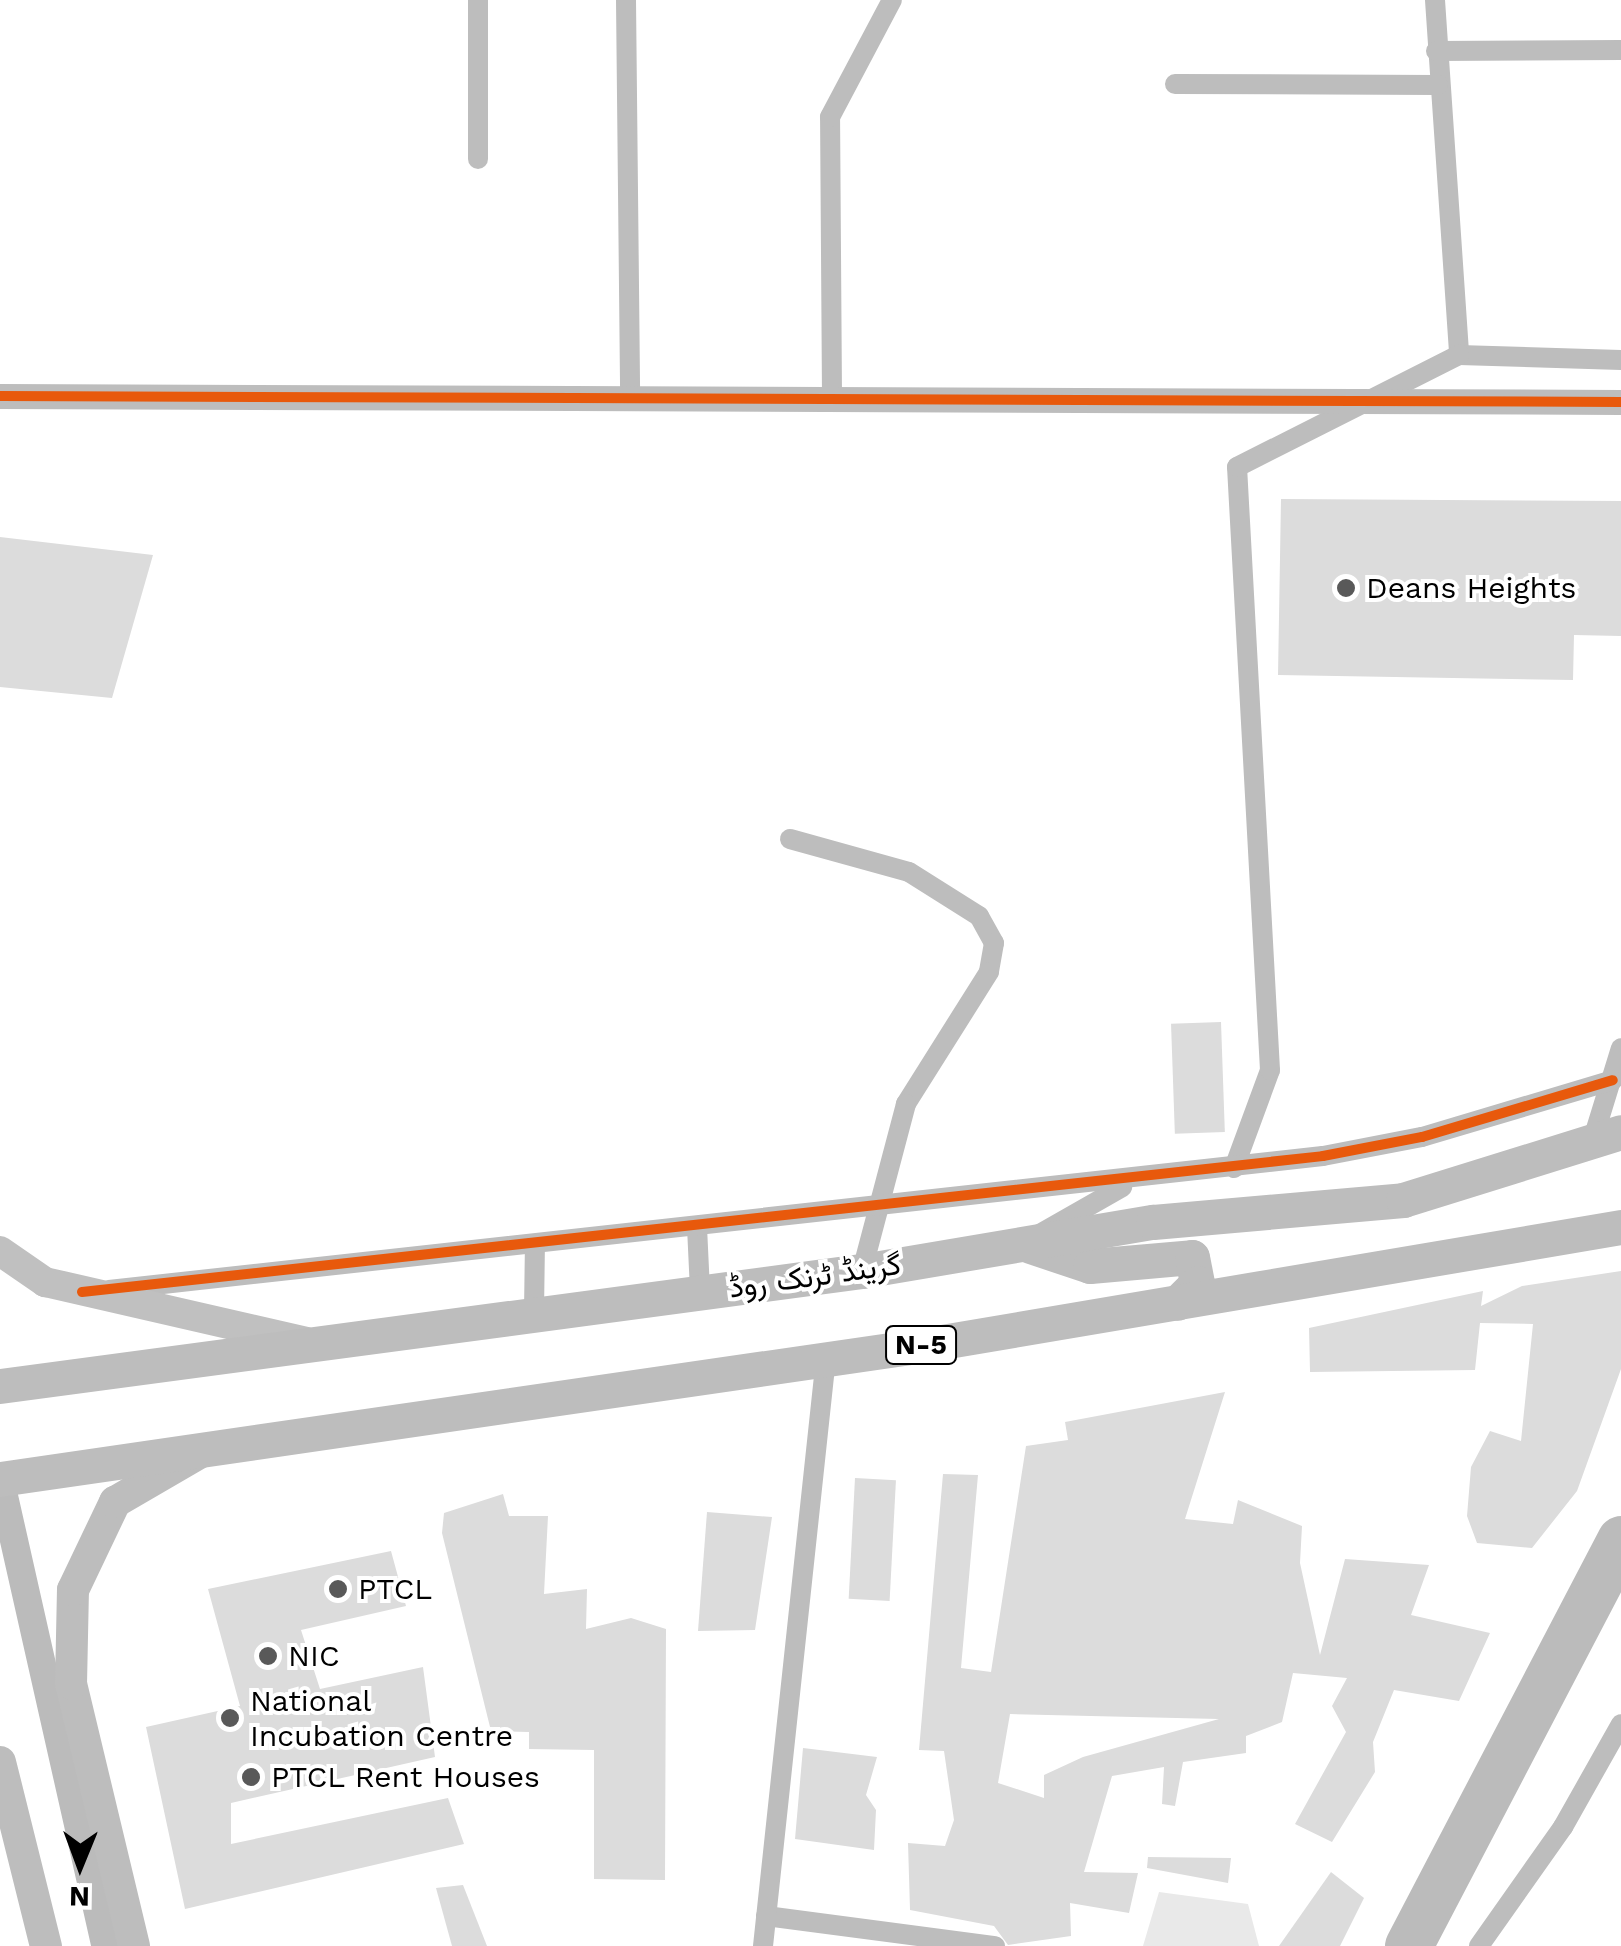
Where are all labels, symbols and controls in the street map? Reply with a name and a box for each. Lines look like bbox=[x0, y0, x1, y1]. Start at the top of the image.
place label: Deans Heights bbox=[1366, 570, 1576, 606]
marker: Deans Heights bbox=[1335, 577, 1357, 599]
street label: گرینڈ ٹرنک روڈ bbox=[727, 1246, 903, 1306]
road number: N-5 bbox=[884, 1322, 958, 1368]
place label: PTCL bbox=[358, 1571, 432, 1607]
marker: PTCL bbox=[327, 1578, 349, 1600]
place label: NIC bbox=[288, 1638, 339, 1674]
marker: NIC bbox=[257, 1645, 279, 1667]
place label: National Incubation Centre bbox=[250, 1683, 513, 1754]
marker: National Incubation Centre bbox=[219, 1707, 241, 1729]
place label: PTCL Rent Houses bbox=[271, 1759, 541, 1795]
marker: PTCL Rent Houses bbox=[240, 1766, 262, 1788]
north arrow bbox=[30, 1816, 130, 1916]
text: N bbox=[69, 1880, 90, 1913]

